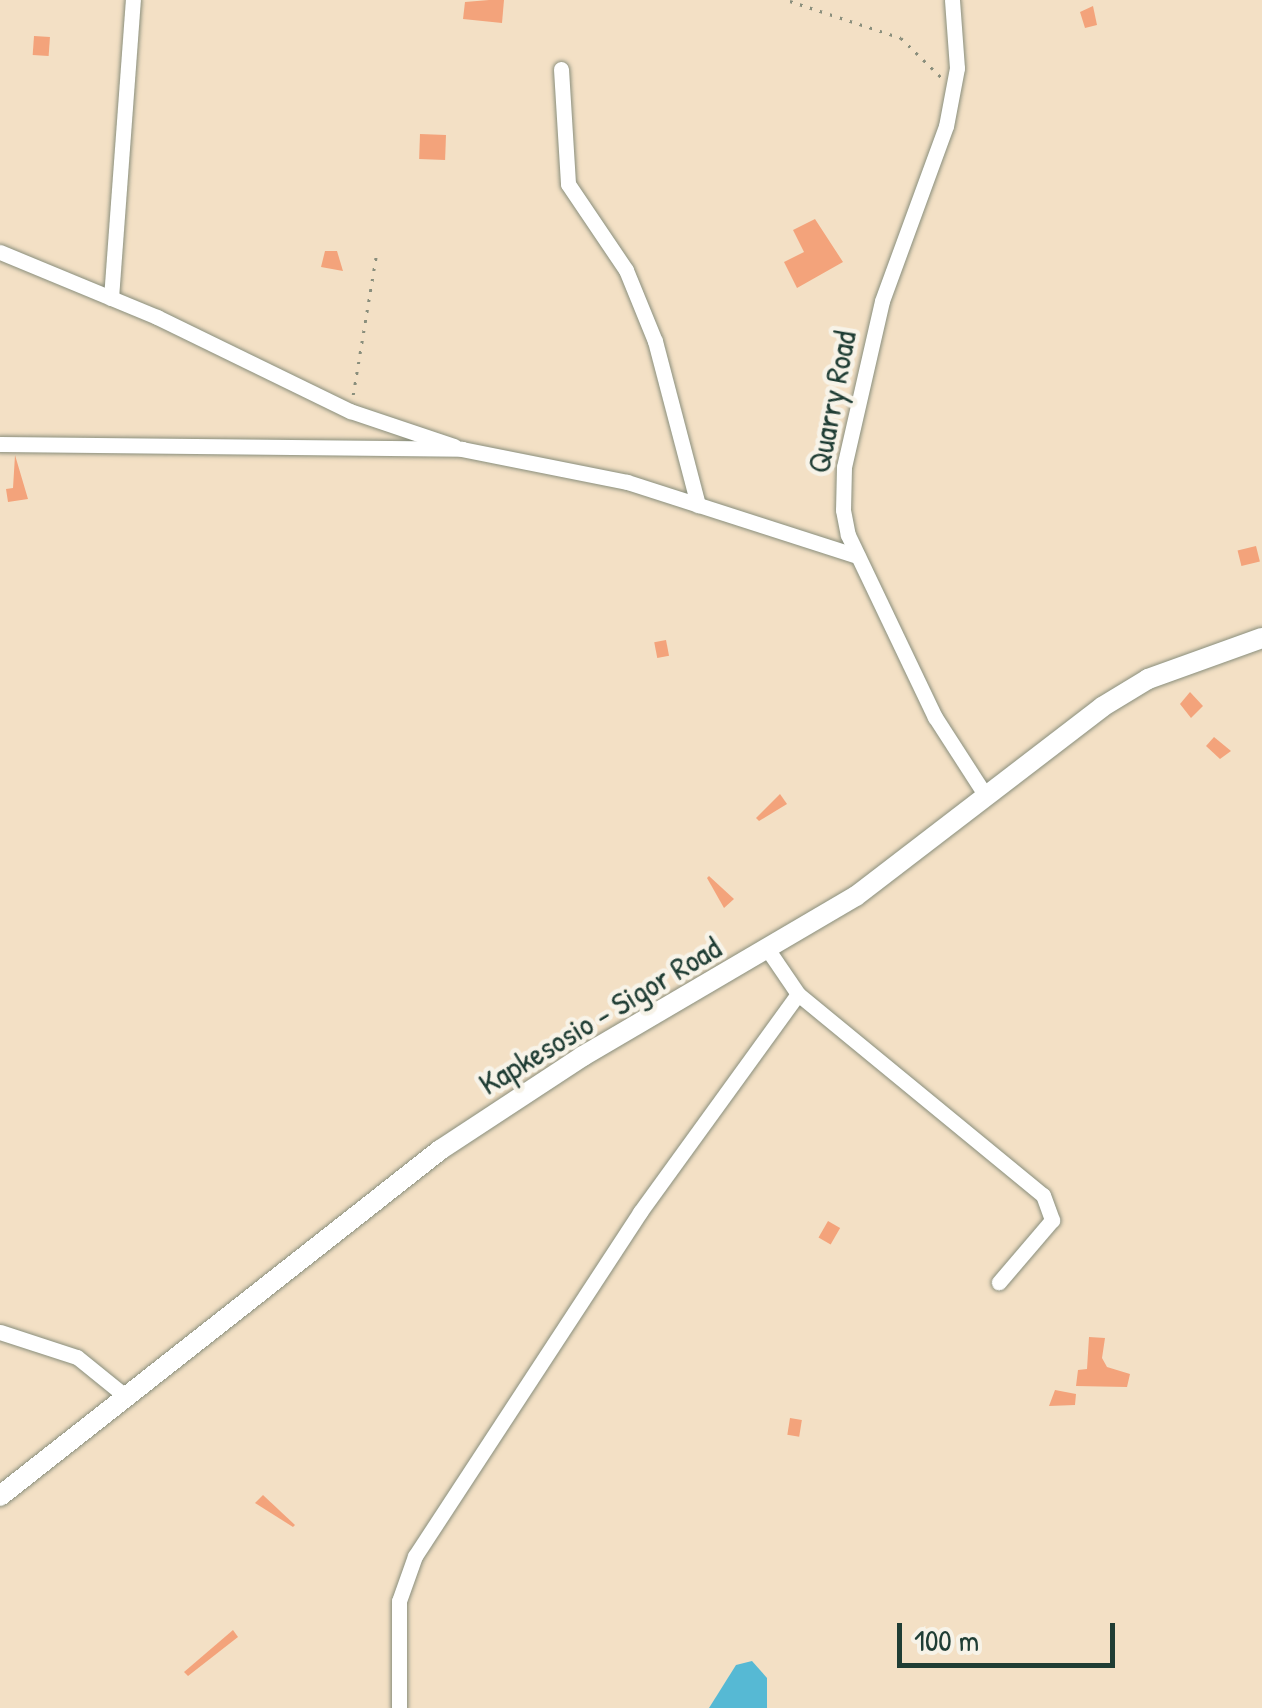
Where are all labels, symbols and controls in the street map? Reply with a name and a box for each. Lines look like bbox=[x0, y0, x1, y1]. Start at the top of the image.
street label: Quarry Road bbox=[799, 328, 865, 476]
street label: Kapkesosio - Sigor Road bbox=[472, 929, 728, 1103]
scale bar bbox=[902, 1603, 1120, 1665]
text: 100 m bbox=[914, 1620, 979, 1660]

